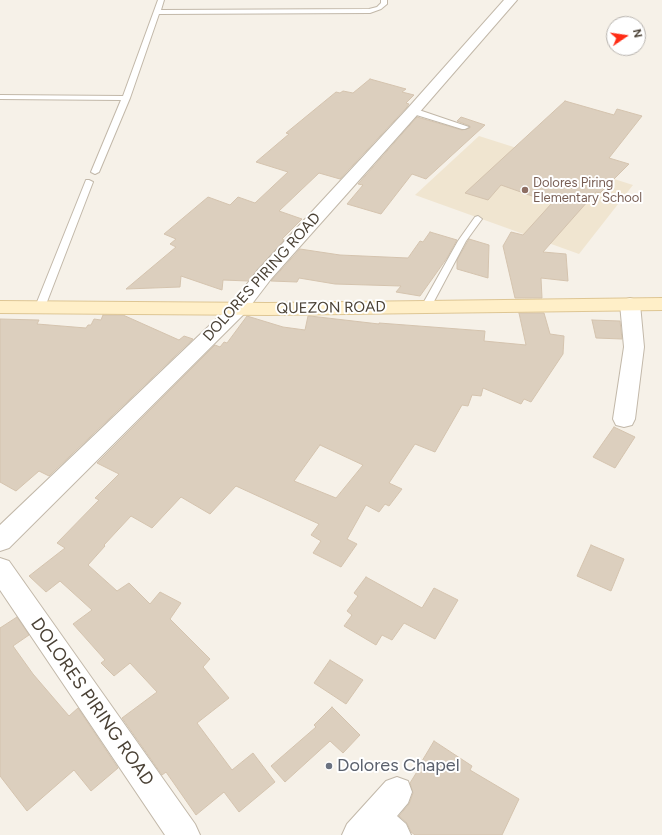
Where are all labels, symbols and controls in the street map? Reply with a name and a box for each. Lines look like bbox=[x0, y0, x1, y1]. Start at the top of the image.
north arrow bbox=[606, 16, 646, 56]
text: N bbox=[630, 28, 644, 39]
place label: Dolores Piring Elementary School bbox=[533, 175, 642, 206]
marker: Dolores Piring Elementary School bbox=[520, 185, 530, 195]
street label: DOLORES PIRING ROAD bbox=[200, 209, 324, 345]
street label: QUEZON ROAD bbox=[276, 298, 386, 318]
street label: DOLORES PIRING ROAD bbox=[26, 614, 158, 790]
place label: Dolores Chapel bbox=[337, 755, 460, 777]
marker: Dolores Chapel bbox=[324, 761, 334, 771]

